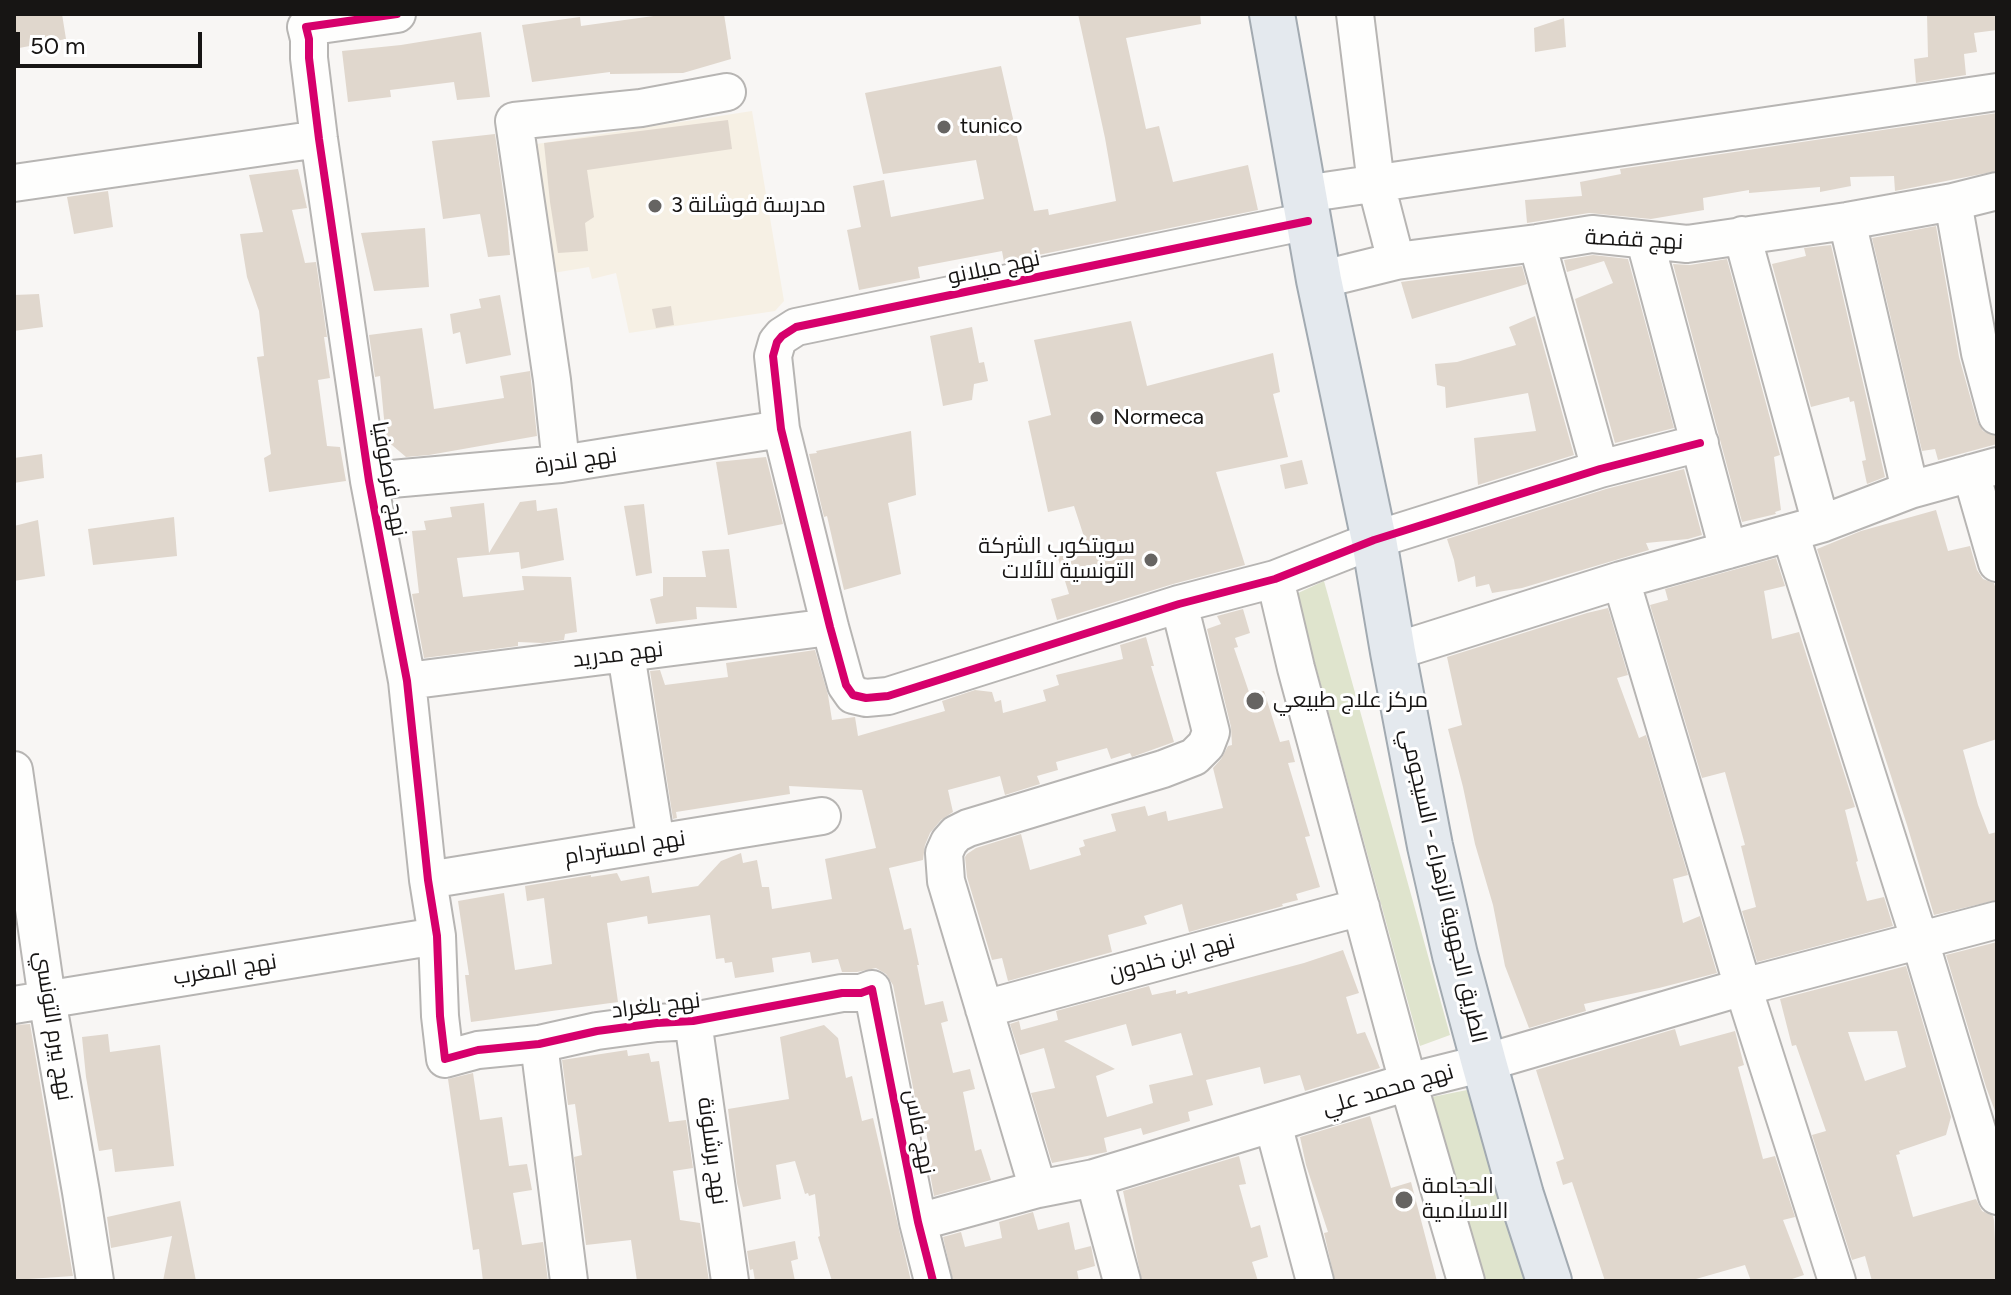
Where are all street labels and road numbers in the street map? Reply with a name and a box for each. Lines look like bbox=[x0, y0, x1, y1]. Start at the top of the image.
street label: نهج قفصة bbox=[1584, 224, 1684, 256]
street label: نهج ميلانو bbox=[945, 245, 1043, 291]
street label: نهج فرصوفيا bbox=[366, 419, 412, 539]
street label: نهج لندرة bbox=[533, 442, 619, 480]
street label: نهج مدريد bbox=[571, 636, 665, 674]
street label: الطريق الجهوية الزهراء - السيجومي bbox=[1394, 726, 1492, 1046]
street label: نهج امستردام bbox=[563, 825, 687, 871]
street label: نهج ابن خلدون bbox=[1106, 928, 1238, 988]
street label: نهج بيرم التونسي bbox=[28, 949, 78, 1103]
street label: نهج المغرب bbox=[171, 949, 279, 991]
street label: نهج بلغراد bbox=[610, 987, 702, 1025]
street label: نهج محمد علي bbox=[1319, 1059, 1457, 1121]
street label: نهج فاس bbox=[898, 1087, 940, 1177]
street label: نهج برشلونة bbox=[691, 1096, 733, 1206]

